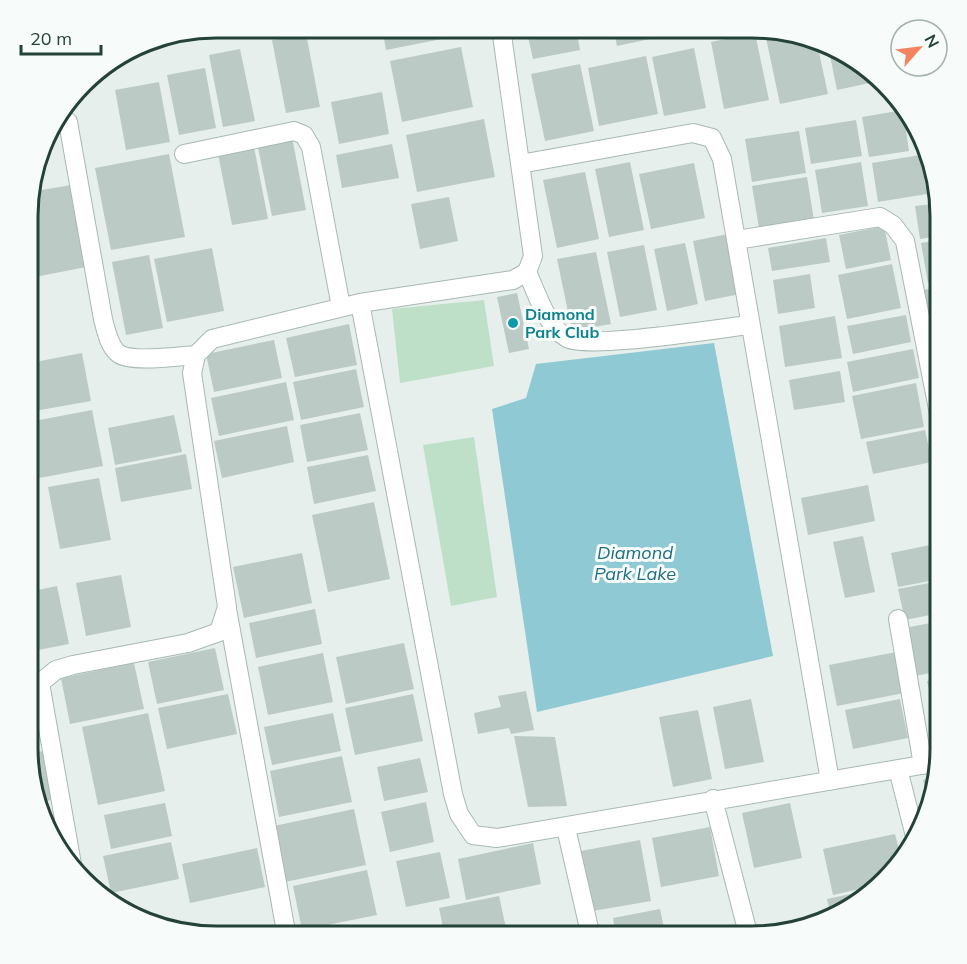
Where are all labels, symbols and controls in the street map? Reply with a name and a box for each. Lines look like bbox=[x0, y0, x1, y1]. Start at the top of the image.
scale bar bbox=[21, 18, 100, 56]
north arrow bbox=[889, 18, 949, 78]
text: 20 m bbox=[30, 27, 72, 50]
text: N bbox=[921, 31, 944, 51]
place label: Diamond Park Club bbox=[525, 304, 599, 342]
marker: Diamond Park Club bbox=[506, 316, 520, 330]
water label: Diamond Park Lake bbox=[594, 541, 676, 585]

